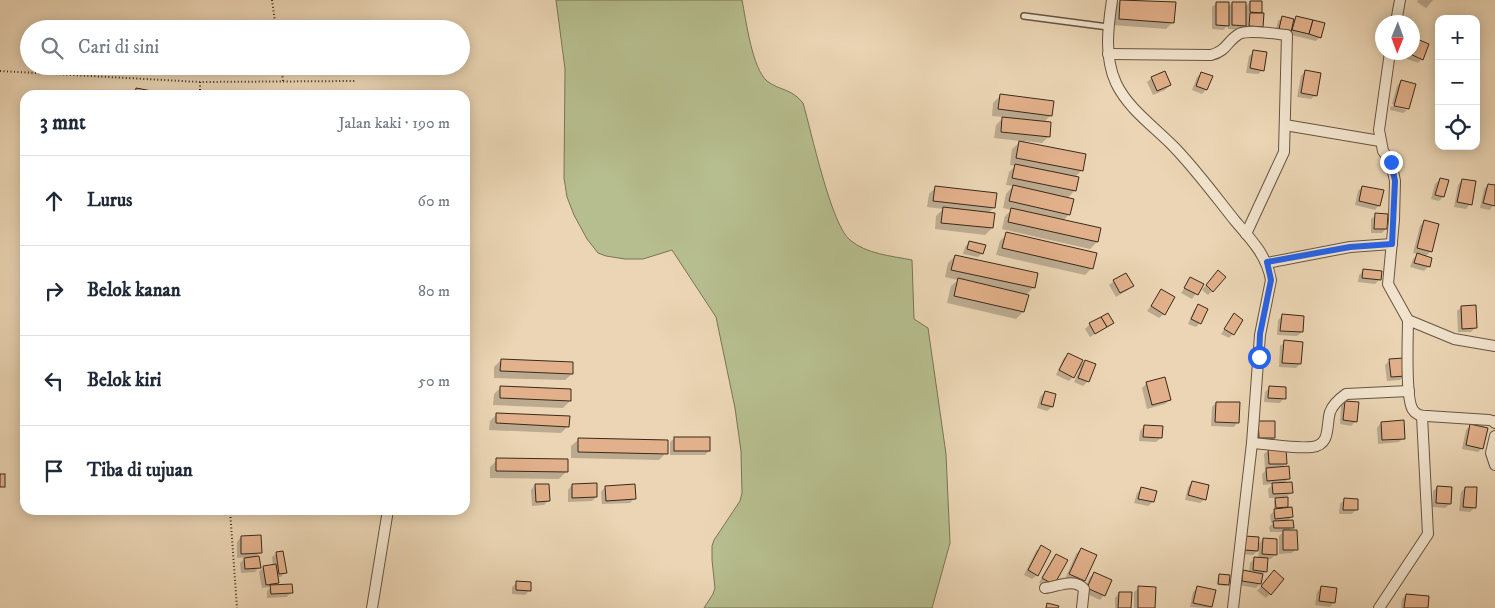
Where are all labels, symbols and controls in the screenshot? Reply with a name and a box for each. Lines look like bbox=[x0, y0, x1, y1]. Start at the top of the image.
north arrow bbox=[1375, 15, 1420, 60]
map controls bbox=[1435, 15, 1480, 150]
button: + bbox=[1435, 15, 1480, 60]
search box bbox=[20, 20, 470, 75]
icon: search bbox=[38, 34, 66, 62]
text: Cari di sini bbox=[78, 36, 159, 59]
button: − bbox=[1435, 60, 1480, 105]
button: locate bbox=[1435, 105, 1480, 150]
text: 3 mnt bbox=[40, 110, 86, 136]
text: Jalan kaki · 190 m bbox=[338, 113, 450, 133]
route end bbox=[1380, 151, 1403, 174]
icon: ahead bbox=[40, 187, 68, 215]
text: Lurus bbox=[87, 189, 132, 212]
text: 60 m bbox=[418, 191, 450, 211]
icon: right bbox=[40, 277, 68, 305]
text: Belok kanan bbox=[87, 279, 181, 302]
text: 80 m bbox=[418, 281, 450, 301]
route start bbox=[1248, 346, 1271, 369]
icon: left bbox=[40, 367, 68, 395]
text: Belok kiri bbox=[87, 369, 161, 392]
text: 50 m bbox=[418, 371, 450, 391]
icon: arrive bbox=[40, 457, 68, 485]
text: Tiba di tujuan bbox=[87, 459, 193, 482]

